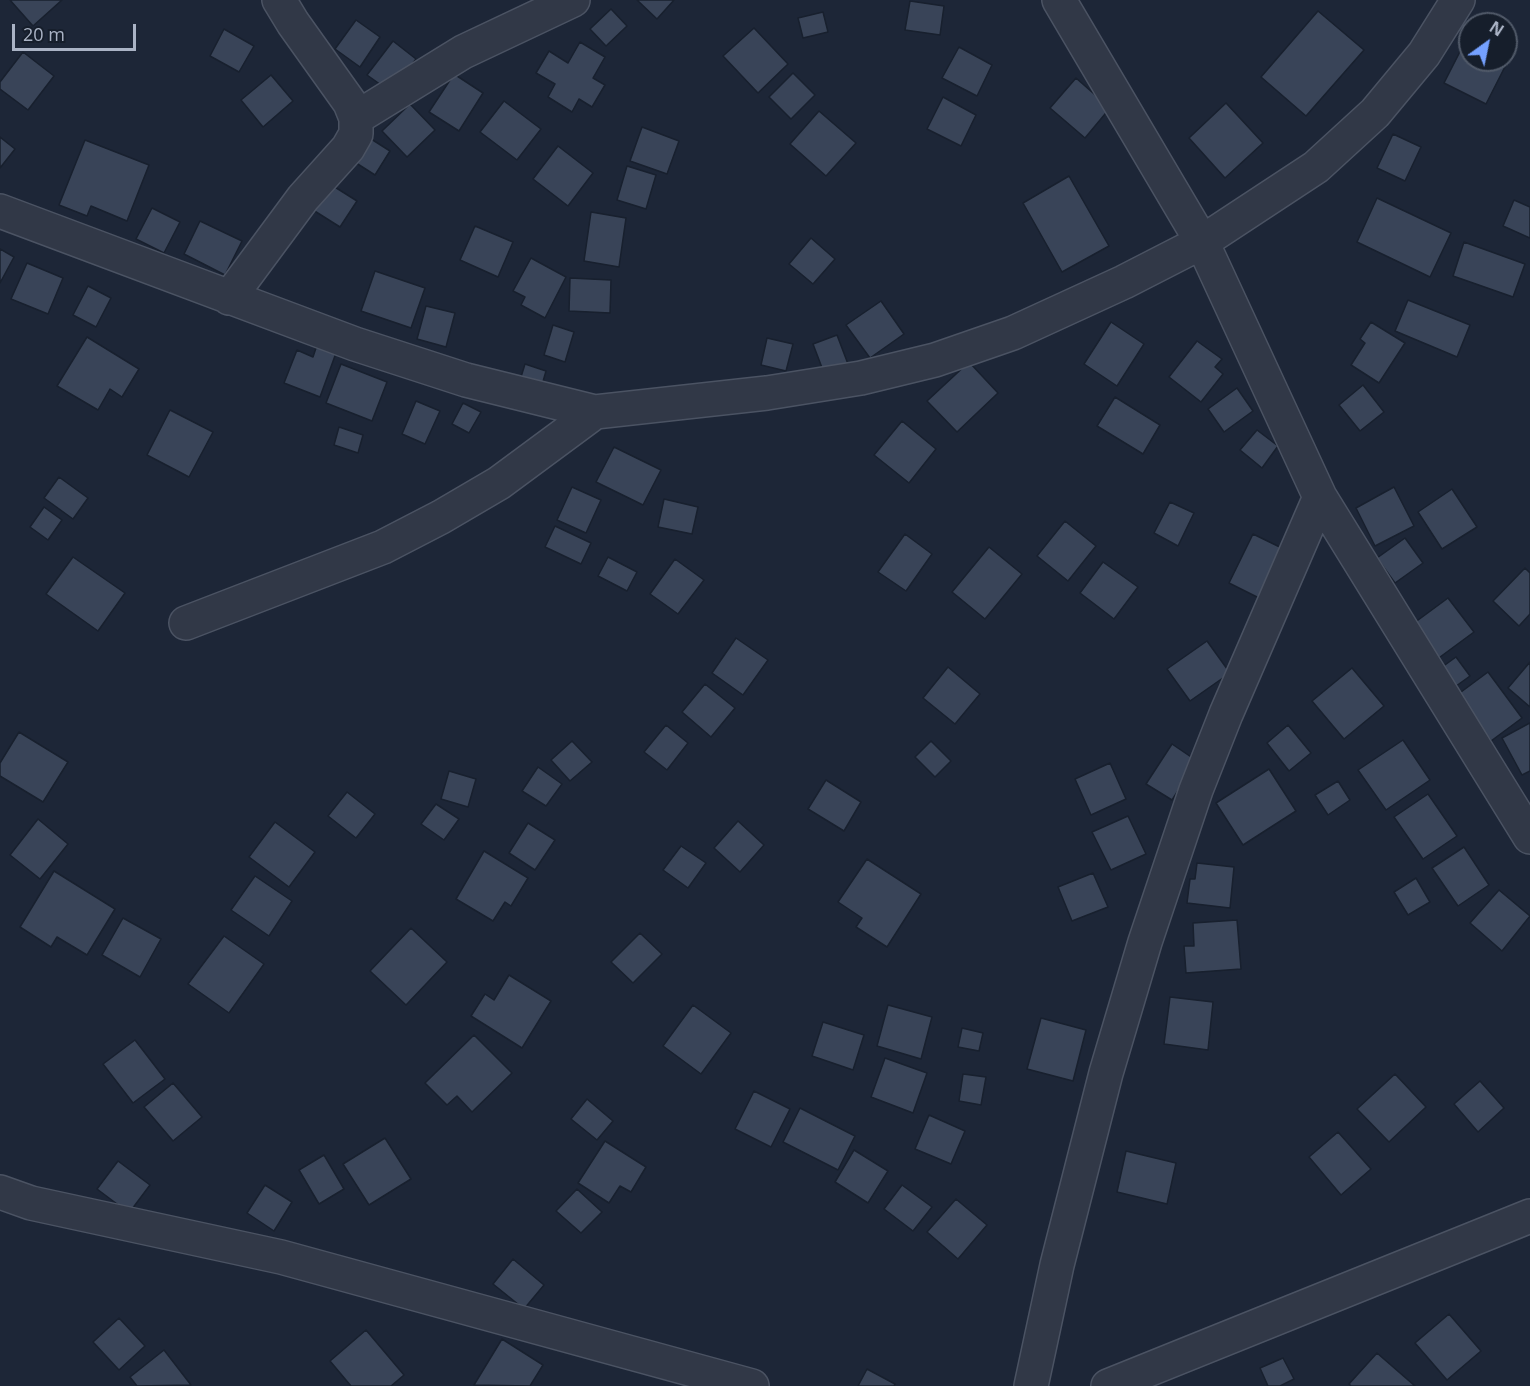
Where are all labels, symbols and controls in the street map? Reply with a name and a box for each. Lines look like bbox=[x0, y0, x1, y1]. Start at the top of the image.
scale bar bbox=[15, 12, 140, 50]
north arrow bbox=[1458, 12, 1518, 72]
text: N bbox=[1485, 16, 1508, 41]
text: 20 m bbox=[23, 22, 65, 46]

